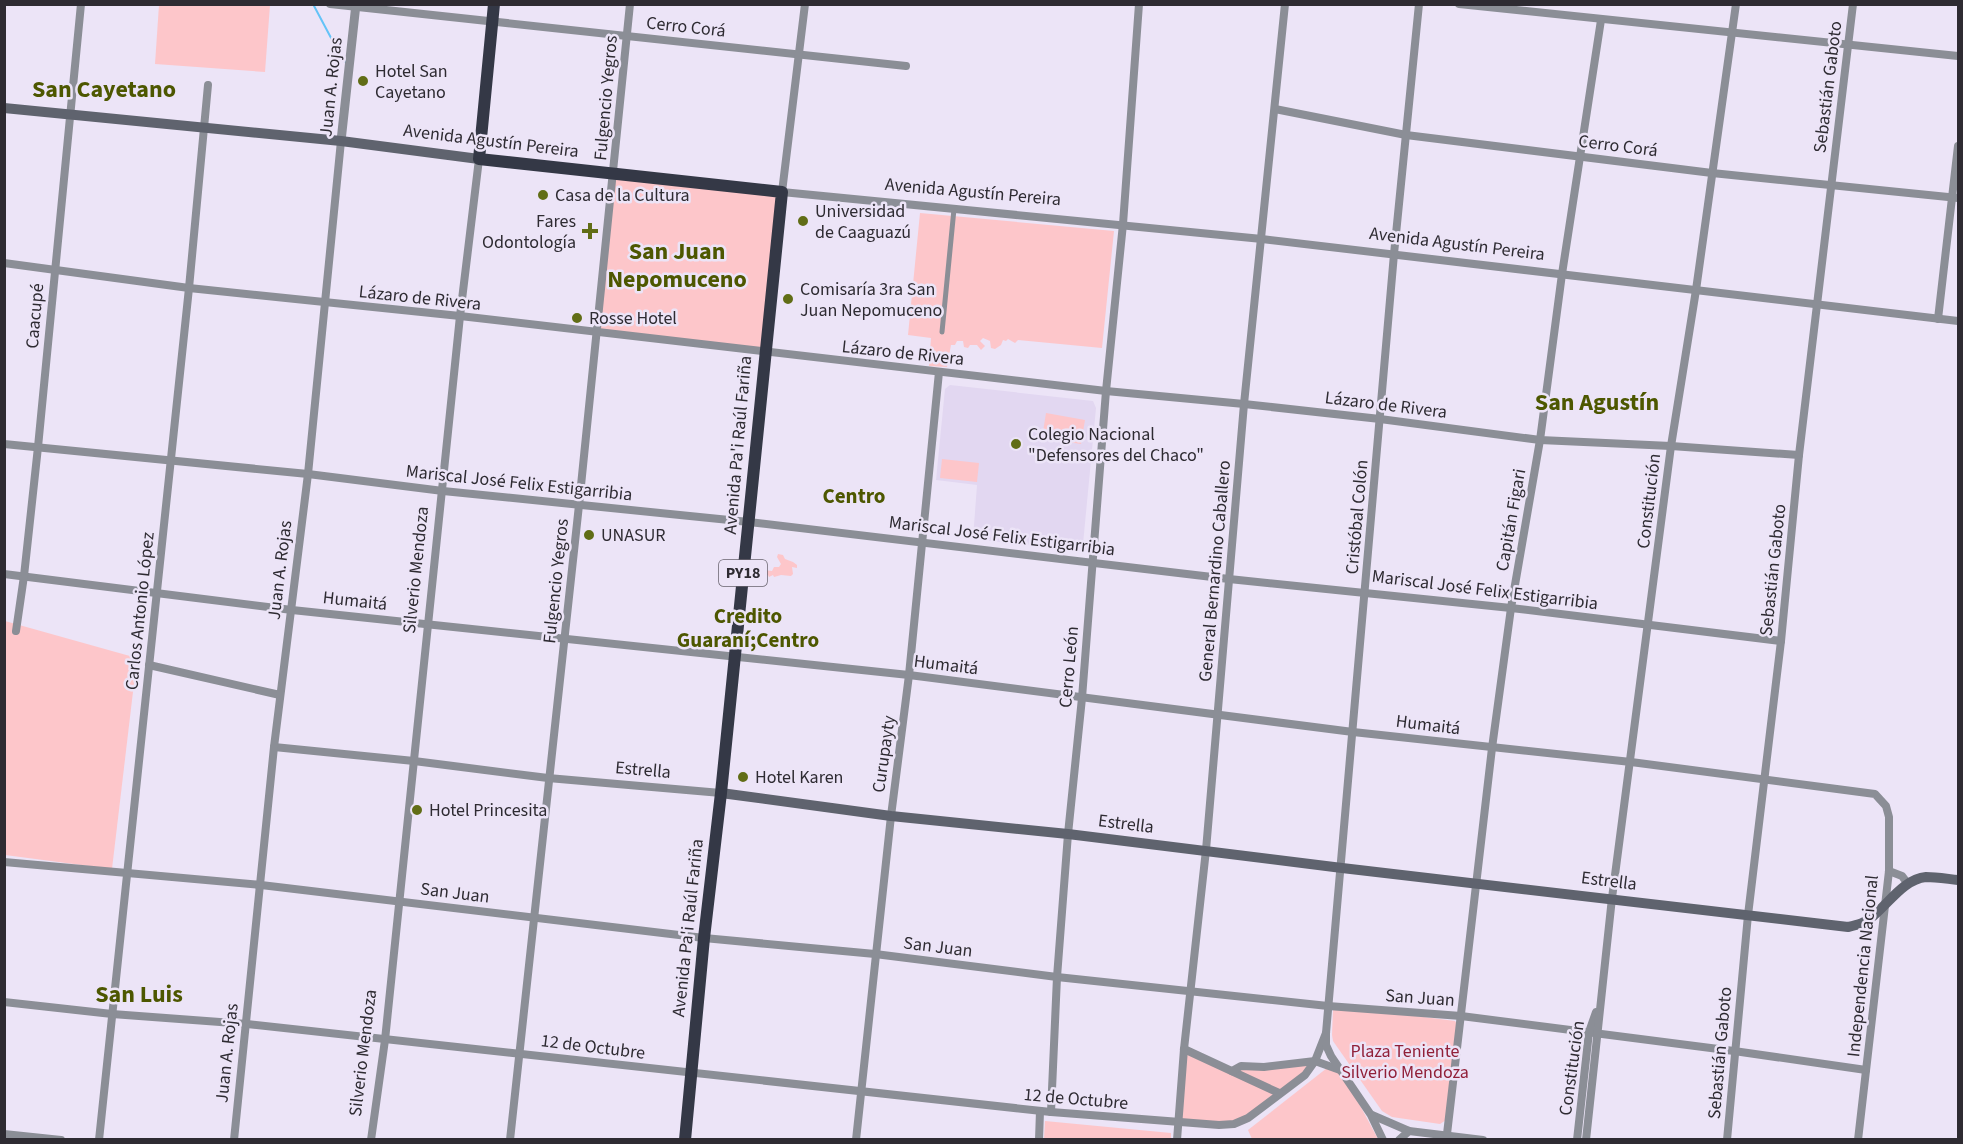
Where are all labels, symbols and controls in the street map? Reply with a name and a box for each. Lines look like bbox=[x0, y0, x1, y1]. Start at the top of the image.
street label: Cerro Corá bbox=[645, 10, 727, 44]
street label: Sebastián Gaboto bbox=[1808, 20, 1848, 154]
street label: Fulgencio Yegros bbox=[588, 34, 624, 162]
street label: Juan A. Rojas bbox=[313, 36, 349, 138]
place label: Hotel San Cayetano bbox=[375, 59, 448, 105]
district label: San Cayetano bbox=[32, 72, 176, 107]
marker: Hotel San Cayetano bbox=[356, 74, 370, 88]
street label: Avenida Agustín Pereira bbox=[402, 118, 580, 164]
street label: Cerro Corá bbox=[1577, 129, 1659, 163]
street label: Avenida Agustín Pereira bbox=[884, 172, 1062, 212]
place label: Casa de la Cultura bbox=[555, 183, 690, 208]
marker: Casa de la Cultura bbox=[536, 188, 550, 202]
place label: Universidad de Caaguazú bbox=[815, 199, 911, 245]
place label: Fares Odontología bbox=[482, 209, 576, 255]
marker: Universidad de Caaguazú bbox=[796, 214, 810, 228]
street label: Avenida Agustín Pereira bbox=[1368, 221, 1546, 267]
marker: Fares Odontología bbox=[581, 222, 599, 240]
district label: San Juan Nepomuceno bbox=[607, 234, 747, 297]
place label: Comisaría 3ra San Juan Nepomuceno bbox=[800, 277, 942, 323]
street label: Lázaro de Rivera bbox=[358, 279, 482, 317]
street label: Caacupé bbox=[20, 282, 50, 350]
marker: Comisaría 3ra San Juan Nepomuceno bbox=[781, 292, 795, 306]
place label: Rosse Hotel bbox=[589, 306, 677, 331]
marker: Rosse Hotel bbox=[570, 311, 584, 325]
street label: Lázaro de Rivera bbox=[841, 334, 965, 372]
street label: Avenida Pa'i Raúl Fariña bbox=[718, 355, 758, 535]
street label: Lázaro de Rivera bbox=[1323, 385, 1449, 425]
district label: San Agustín bbox=[1535, 385, 1659, 420]
place label: Colegio Nacional "Defensores del Chaco" bbox=[1028, 422, 1204, 468]
marker: Colegio Nacional "Defensores del Chaco" bbox=[1009, 437, 1023, 451]
street label: Constitución bbox=[1631, 452, 1667, 550]
street label: Mariscal José Felix Estigarribia bbox=[404, 459, 634, 507]
street label: General Bernardino Caballero bbox=[1193, 459, 1237, 683]
street label: Cristóbal Colón bbox=[1340, 459, 1374, 575]
street label: Capitán Figari bbox=[1490, 467, 1532, 573]
district label: Centro bbox=[823, 481, 885, 511]
street label: Sebastián Gaboto bbox=[1754, 503, 1792, 637]
street label: Silverio Mendoza bbox=[397, 505, 435, 635]
street label: Mariscal José Felix Estigarribia bbox=[887, 510, 1117, 562]
street label: Fulgencio Yegros bbox=[537, 517, 575, 645]
street label: Juan A. Rojas bbox=[262, 519, 298, 621]
place label: UNASUR bbox=[601, 523, 666, 548]
marker: UNASUR bbox=[582, 528, 596, 542]
street label: Carlos Antonio López bbox=[119, 530, 161, 691]
road number: PY18 bbox=[719, 560, 767, 586]
street label: Mariscal José Felix Estigarribia bbox=[1370, 564, 1600, 616]
street label: Humaitá bbox=[322, 585, 388, 617]
district label: Credito Guaraní;Centro bbox=[677, 601, 819, 655]
street label: Cerro León bbox=[1053, 625, 1085, 709]
street label: Humaitá bbox=[912, 649, 980, 681]
street label: Humaitá bbox=[1394, 709, 1462, 741]
street label: Curupayty bbox=[866, 713, 902, 794]
street label: Estrella bbox=[614, 755, 672, 785]
place label: Hotel Karen bbox=[755, 765, 843, 790]
marker: Hotel Karen bbox=[736, 770, 750, 784]
place label: Hotel Princesita bbox=[429, 798, 547, 823]
marker: Hotel Princesita bbox=[410, 803, 424, 817]
street label: Estrella bbox=[1097, 808, 1155, 840]
street label: Avenida Pa'i Raúl Fariña bbox=[666, 838, 710, 1018]
street label: Estrella bbox=[1580, 865, 1638, 897]
street label: Independencia Nacional bbox=[1841, 874, 1885, 1058]
street label: San Juan bbox=[419, 876, 491, 910]
street label: San Juan bbox=[902, 930, 974, 964]
district label: San Luis bbox=[95, 977, 183, 1012]
street label: San Juan bbox=[1384, 983, 1456, 1013]
street label: Sebastián Gaboto bbox=[1702, 986, 1738, 1120]
street label: Silverio Mendoza bbox=[343, 988, 383, 1118]
street label: Juan A. Rojas bbox=[209, 1002, 245, 1104]
street label: Constitución bbox=[1553, 1019, 1591, 1117]
street label: 12 de Octubre bbox=[539, 1028, 647, 1066]
park label: Plaza Teniente Silverio Mendoza bbox=[1341, 1039, 1469, 1085]
street label: 12 de Octubre bbox=[1023, 1082, 1129, 1116]

